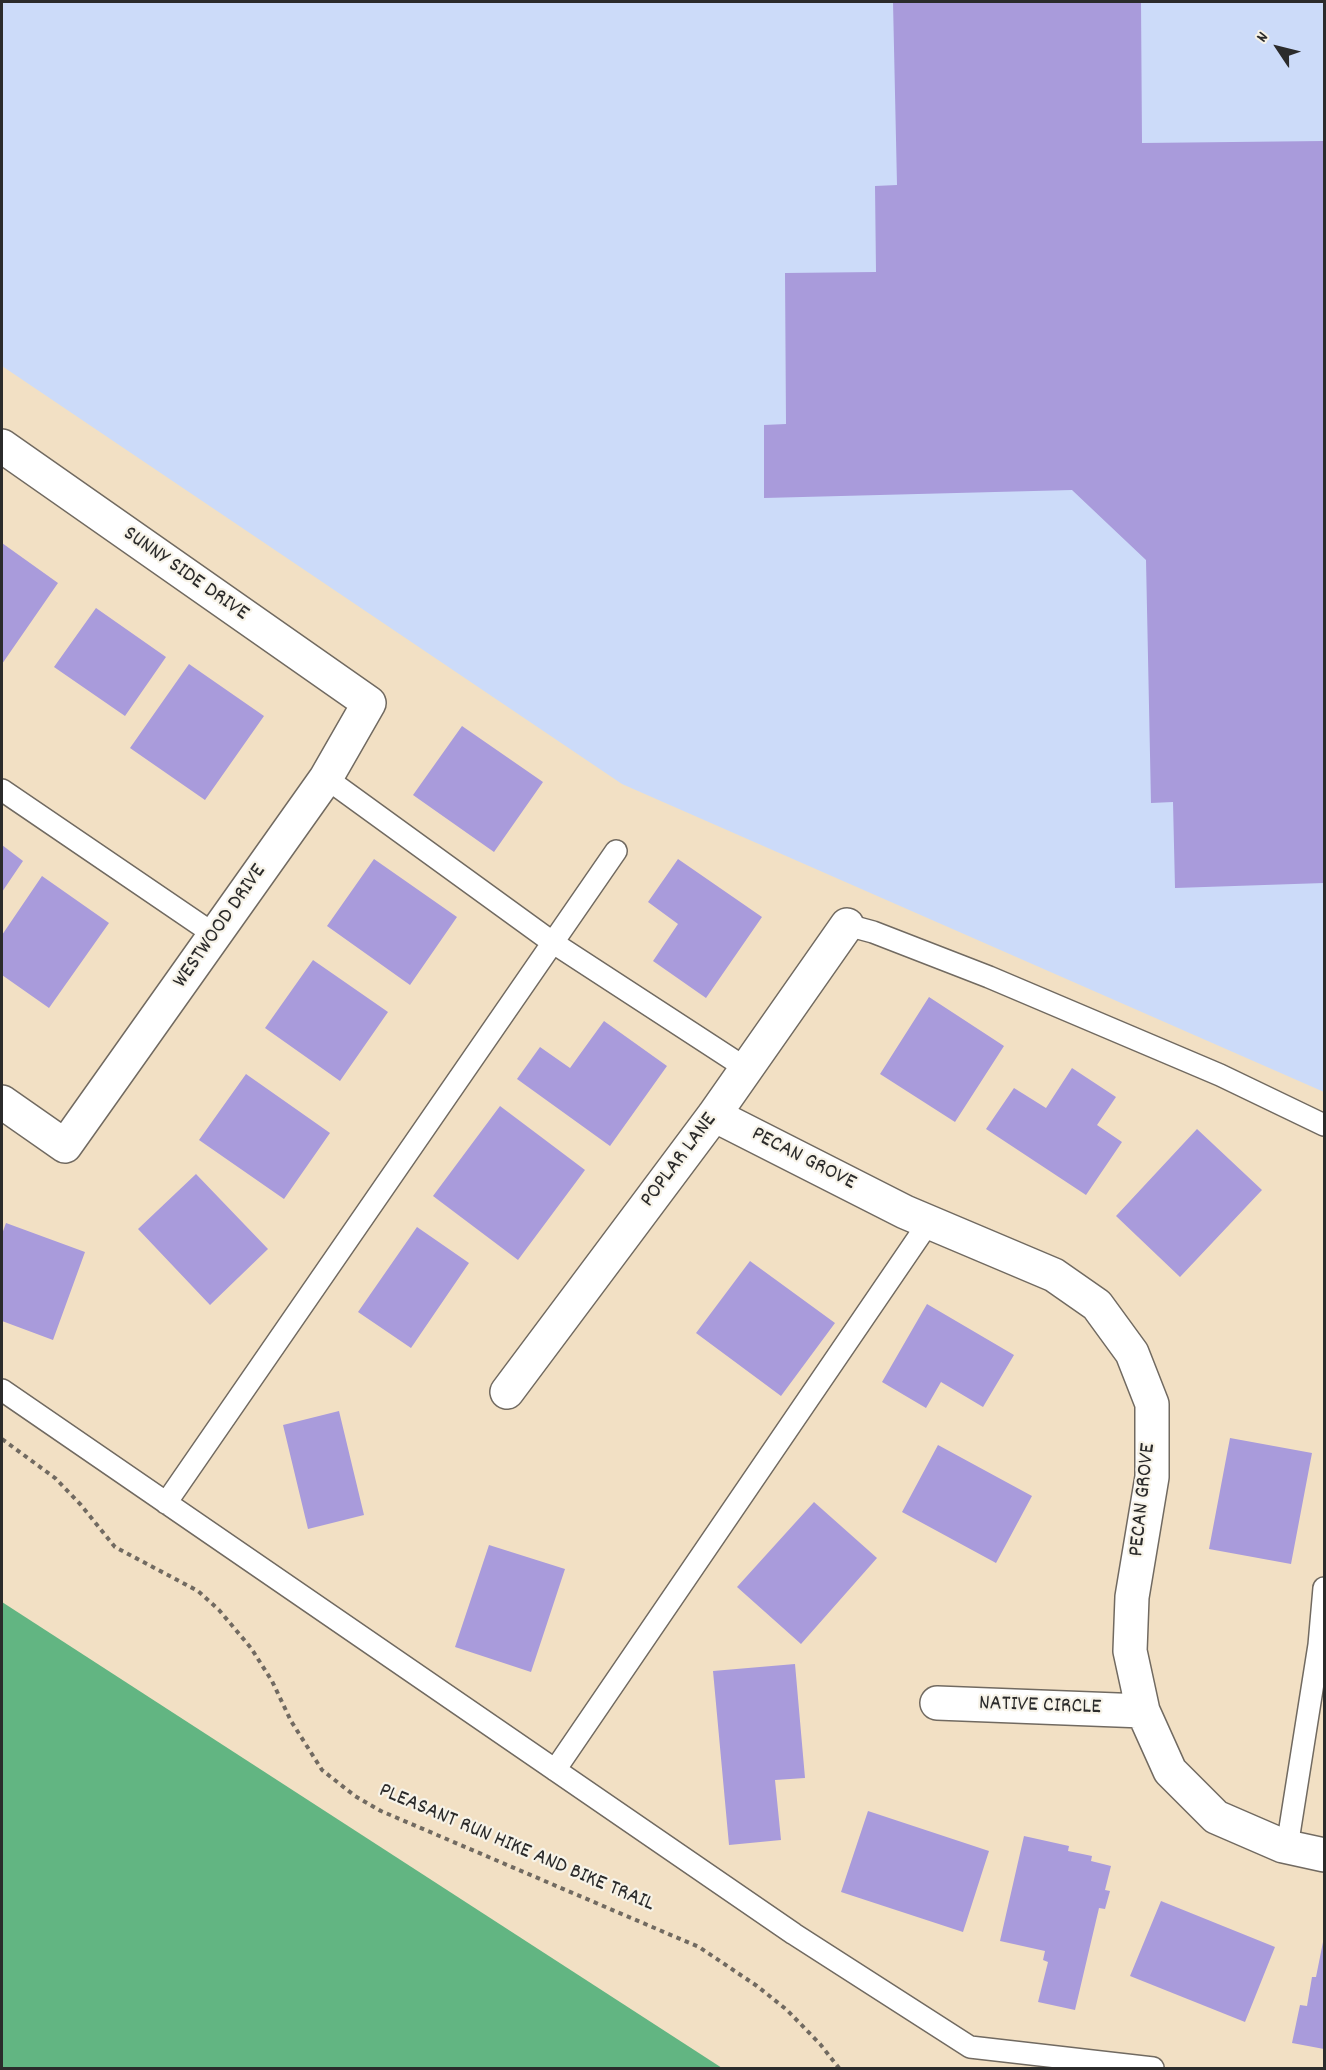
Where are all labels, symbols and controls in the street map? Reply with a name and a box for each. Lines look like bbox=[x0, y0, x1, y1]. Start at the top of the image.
north arrow bbox=[1248, 18, 1308, 78]
text: N bbox=[1251, 28, 1275, 47]
street label: SUNNY SIDE DRIVE bbox=[117, 522, 253, 628]
street label: WESTWOOD DRIVE bbox=[169, 860, 273, 994]
street label: POPLAR LANE bbox=[636, 1109, 724, 1213]
street label: PECAN GROVE bbox=[746, 1122, 860, 1198]
street label: PECAN GROVE bbox=[1125, 1442, 1163, 1558]
street label: NATIVE CIRCLE bbox=[978, 1692, 1102, 1722]
street label: PLEASANT RUN HIKE AND BIKE TRAIL bbox=[374, 1779, 658, 1919]

